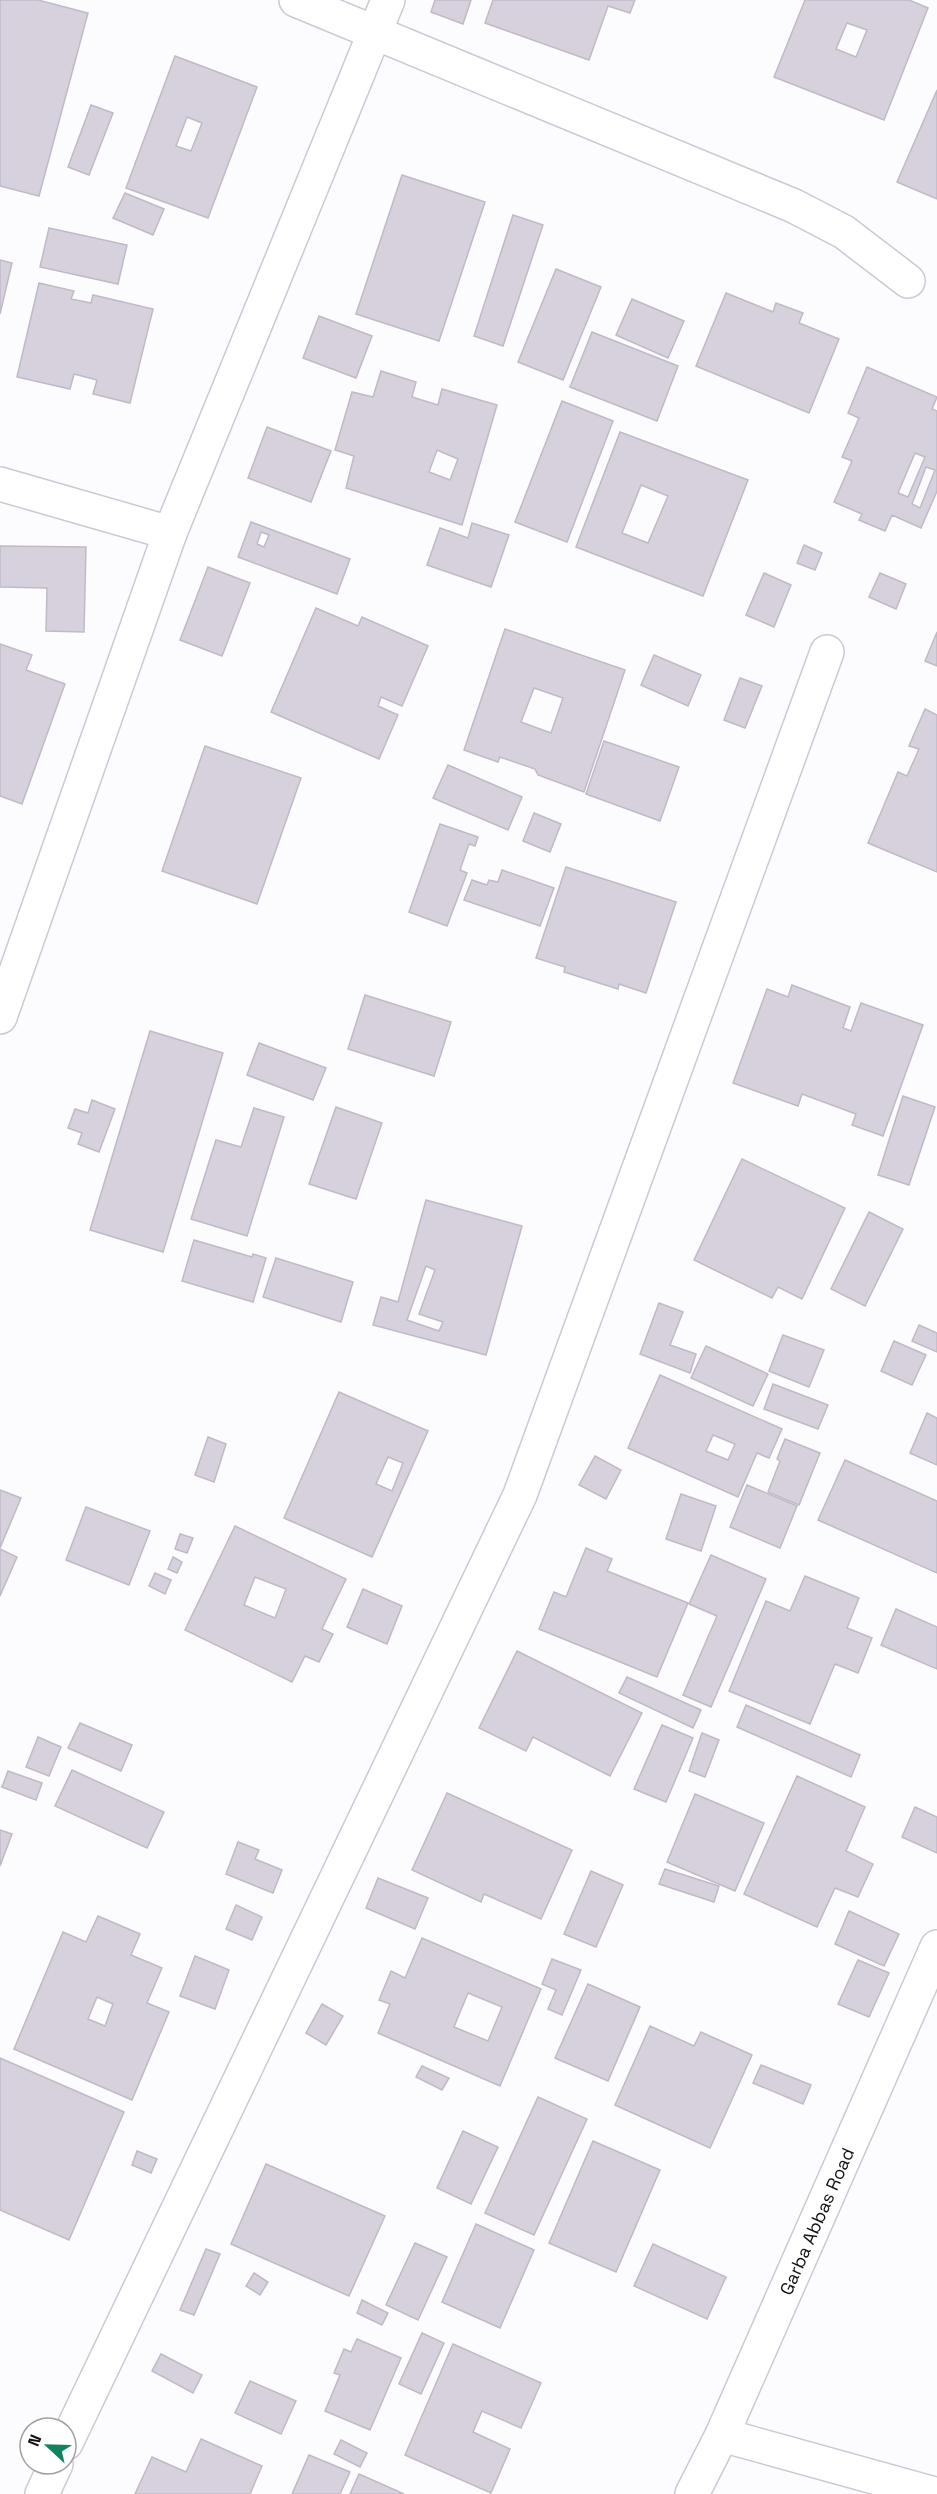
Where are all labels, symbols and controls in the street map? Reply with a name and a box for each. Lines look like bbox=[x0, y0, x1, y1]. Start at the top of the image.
street label: Garba Abbas Road bbox=[774, 2144, 859, 2298]
north arrow bbox=[18, 2416, 78, 2476]
text: N bbox=[23, 2432, 46, 2449]

